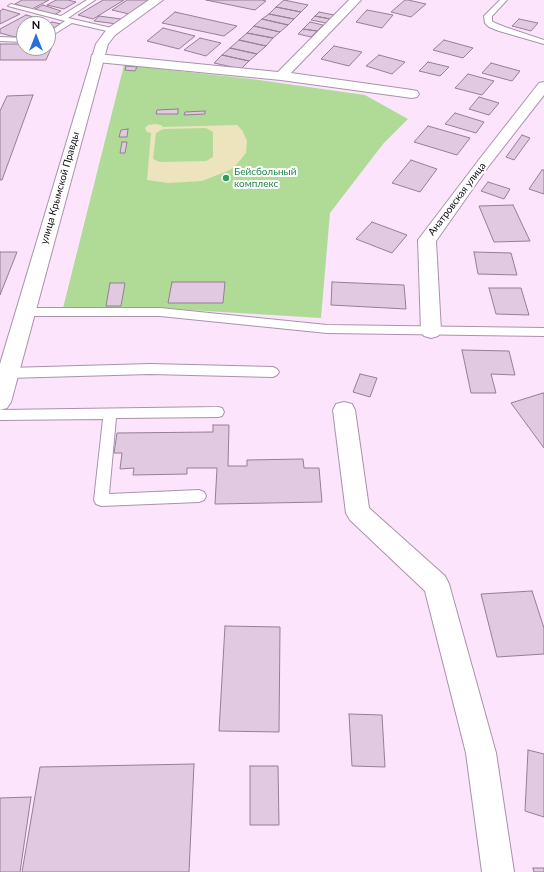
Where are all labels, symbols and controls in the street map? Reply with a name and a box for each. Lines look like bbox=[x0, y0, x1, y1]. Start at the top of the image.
north arrow bbox=[16, 16, 56, 56]
text: N bbox=[32, 18, 40, 31]
street label: улица Крымской Правды bbox=[38, 130, 82, 246]
street label: Анатровская улица bbox=[426, 160, 488, 238]
place label: Бейсбольный комплекс bbox=[234, 166, 297, 190]
marker: Бейсбольный комплекс bbox=[221, 173, 231, 183]

